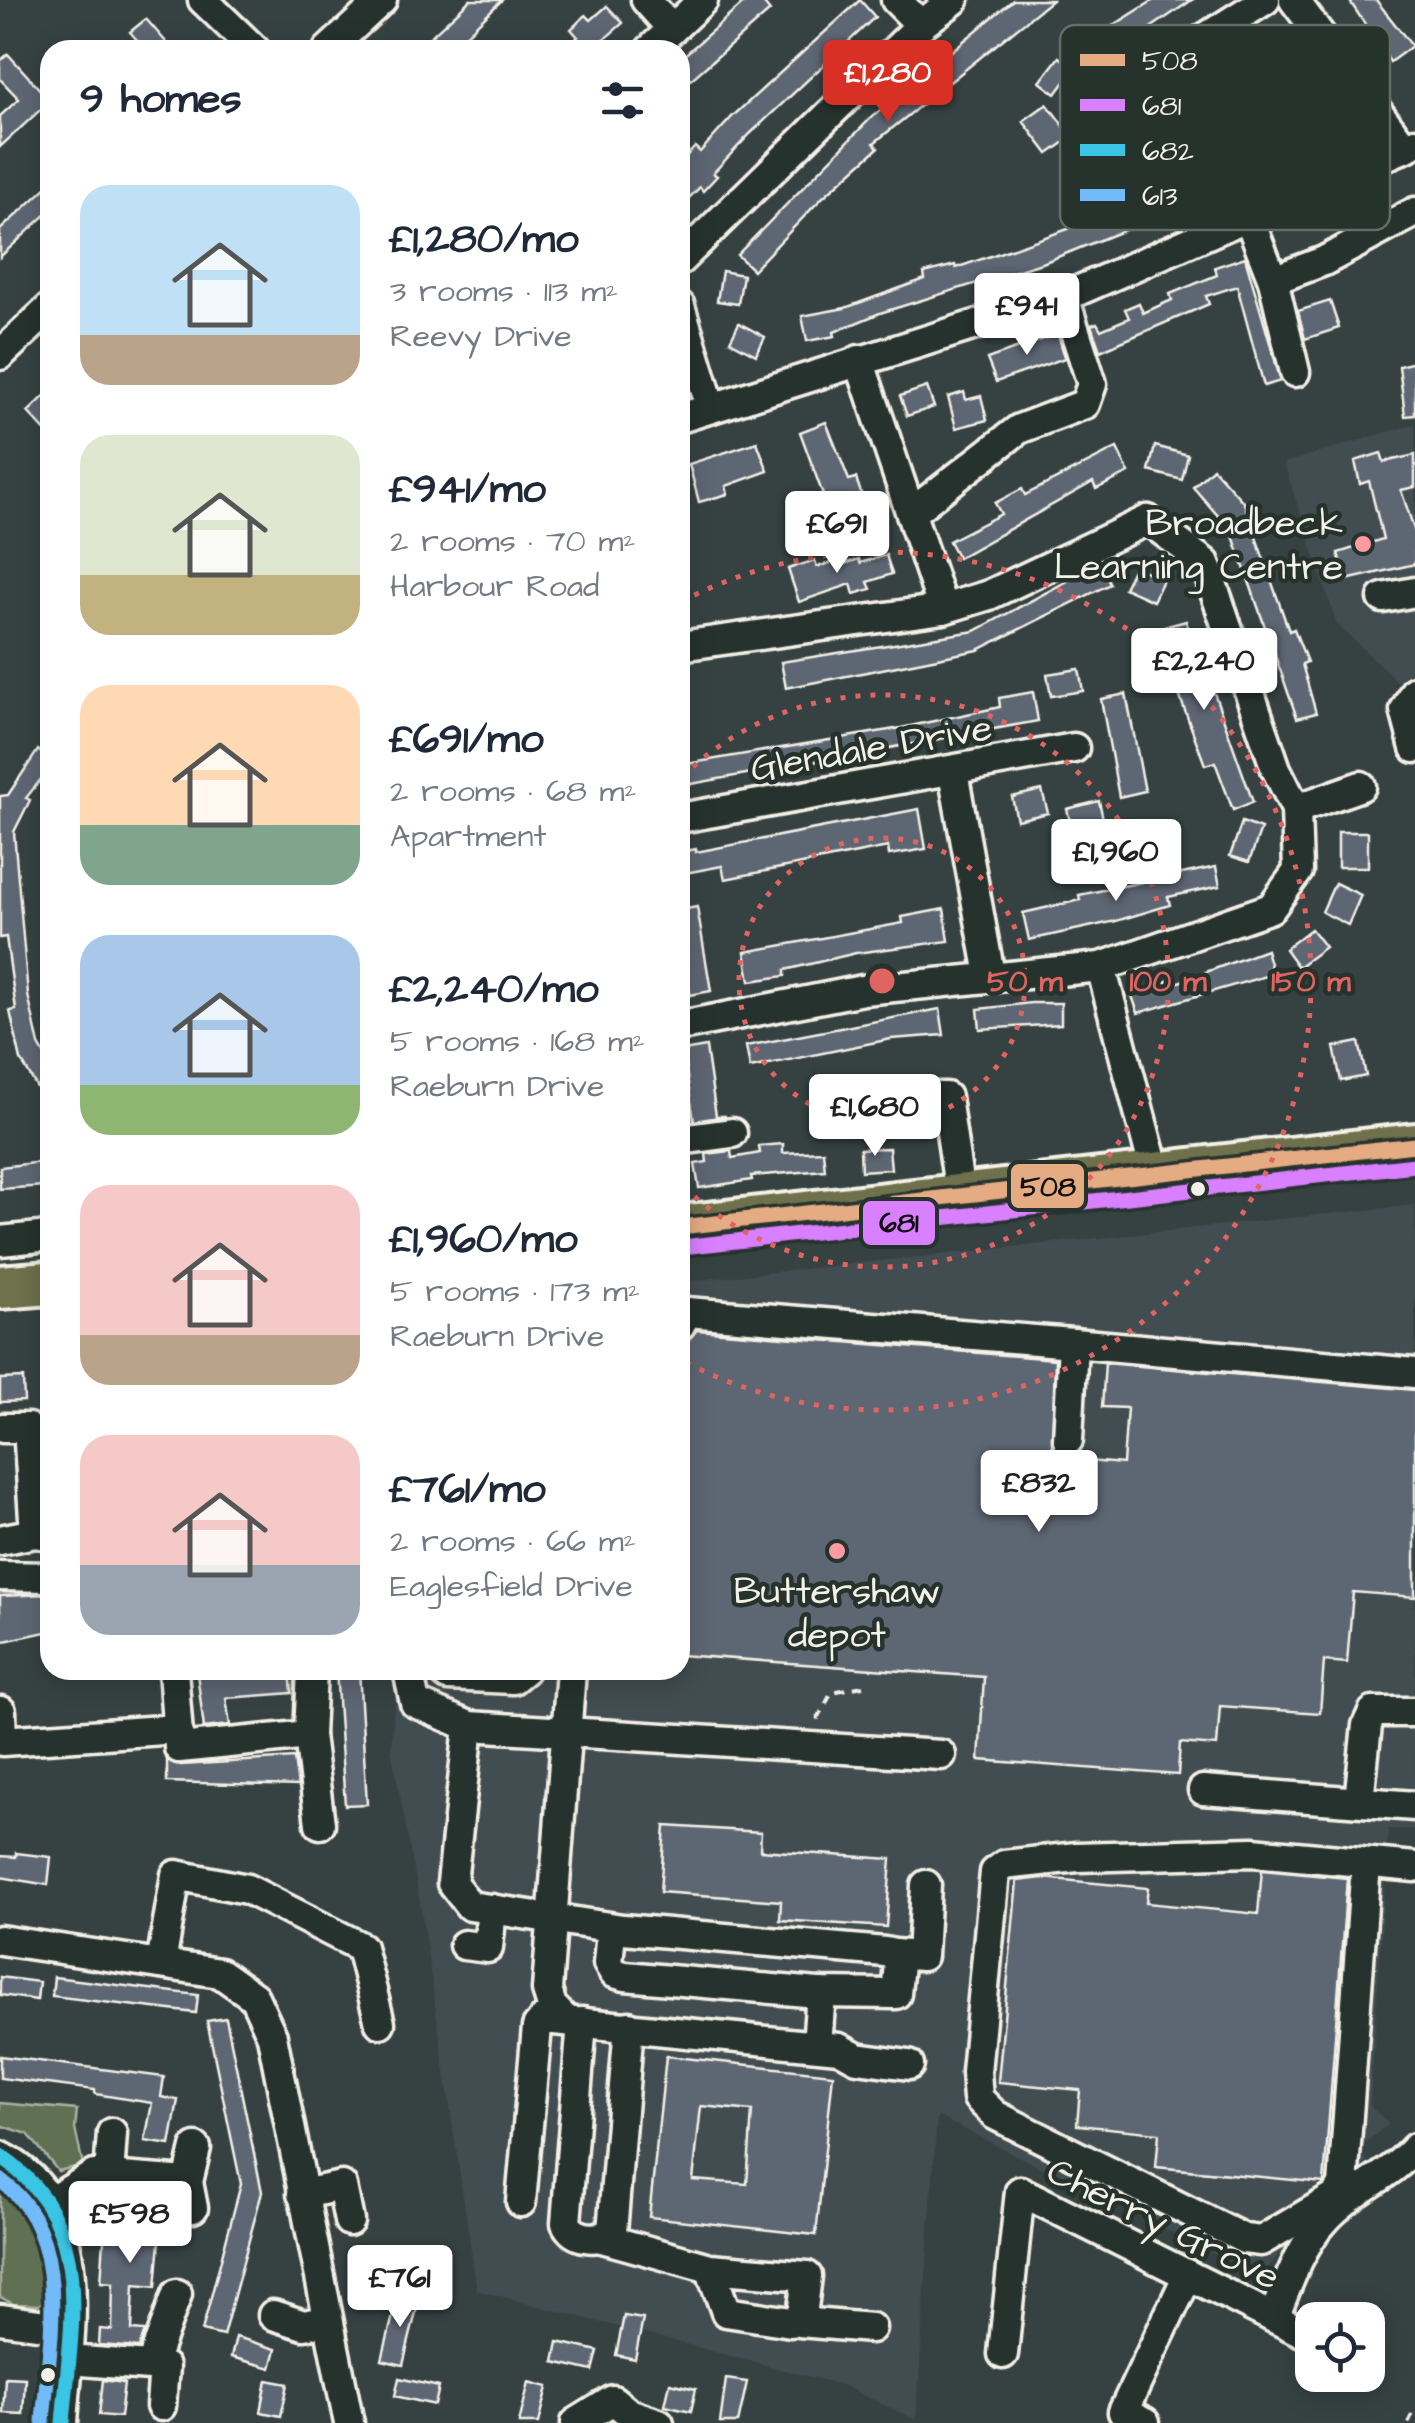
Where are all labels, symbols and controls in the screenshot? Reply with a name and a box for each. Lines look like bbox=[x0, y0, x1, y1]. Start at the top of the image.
legend bbox=[1060, 25, 1390, 230]
pin: £1,280 bbox=[807, 40, 969, 125]
text: 508 bbox=[1142, 42, 1198, 81]
text: £1,280 bbox=[845, 50, 931, 95]
text: 9 homes bbox=[80, 71, 242, 129]
icon: filters bbox=[595, 73, 650, 128]
text: 681 bbox=[1142, 87, 1182, 126]
text: 682 bbox=[1142, 132, 1194, 171]
text: 613 bbox=[1142, 177, 1177, 216]
text: £1,280/mo bbox=[390, 211, 579, 269]
icon: home bbox=[160, 225, 280, 345]
text: 3 rooms · 113 m² bbox=[390, 269, 618, 314]
pin: £941 bbox=[968, 273, 1086, 358]
text: £941 bbox=[996, 283, 1058, 328]
text: Reevy Drive bbox=[390, 314, 572, 359]
text: £941/mo bbox=[390, 461, 546, 519]
icon: home bbox=[160, 475, 280, 595]
pin: £691 bbox=[778, 491, 896, 576]
place label: Broadbeck Learning Centre bbox=[1054, 498, 1343, 594]
text: £691 bbox=[807, 501, 867, 546]
text: 2 rooms · 70 m² bbox=[390, 519, 635, 564]
marker: Broadbeck Learning Centre bbox=[1352, 533, 1374, 555]
text: Harbour Road bbox=[390, 564, 600, 609]
pin: £2,240 bbox=[1123, 628, 1285, 713]
text: £2,240 bbox=[1153, 638, 1255, 683]
street label: Glendale Drive bbox=[747, 702, 996, 796]
text: £691/mo bbox=[390, 711, 544, 769]
icon: home bbox=[160, 725, 280, 845]
text: 2 rooms · 68 m² bbox=[390, 769, 636, 814]
text: Apartment bbox=[390, 814, 546, 859]
pin: £1,960 bbox=[1035, 819, 1197, 904]
text: £1,960 bbox=[1073, 829, 1159, 874]
text: £2,240/mo bbox=[390, 961, 599, 1019]
text: 50 m bbox=[987, 961, 1063, 1003]
text: 100 m bbox=[1129, 961, 1207, 1003]
text: 150 m bbox=[1271, 961, 1351, 1003]
centre of rings bbox=[864, 963, 900, 999]
icon: home bbox=[160, 975, 280, 1095]
text: 5 rooms · 168 m² bbox=[390, 1019, 645, 1064]
text: Raeburn Drive bbox=[390, 1064, 604, 1109]
pin: £1,680 bbox=[794, 1074, 956, 1159]
text: £1,680 bbox=[831, 1084, 919, 1129]
line badge: 508 bbox=[1009, 1162, 1086, 1210]
text: 508 bbox=[1020, 1168, 1076, 1207]
unlabelled marker bbox=[1188, 1179, 1208, 1199]
line badge: 681 bbox=[861, 1199, 937, 1247]
text: 681 bbox=[879, 1204, 919, 1243]
text: £1,960/mo bbox=[390, 1211, 578, 1269]
icon: home bbox=[160, 1225, 280, 1345]
text: 5 rooms · 173 m² bbox=[390, 1269, 640, 1314]
text: Raeburn Drive bbox=[390, 1314, 604, 1359]
pin: £832 bbox=[980, 1450, 1098, 1535]
text: £832 bbox=[1003, 1460, 1075, 1505]
text: £761/mo bbox=[390, 1461, 546, 1519]
icon: home bbox=[160, 1475, 280, 1595]
text: 2 rooms · 66 m² bbox=[390, 1519, 636, 1564]
marker: Buttershaw depot bbox=[826, 1540, 848, 1562]
text: Eaglesfield Drive bbox=[390, 1564, 633, 1609]
place label: Buttershaw depot bbox=[734, 1566, 940, 1662]
street label: Cherry Grove bbox=[1037, 2146, 1288, 2305]
pin: £598 bbox=[71, 2181, 189, 2266]
text: £598 bbox=[91, 2191, 169, 2236]
pin: £761 bbox=[341, 2245, 459, 2330]
text: £761 bbox=[369, 2255, 431, 2300]
map controls bbox=[1295, 2302, 1385, 2392]
button: locate bbox=[1295, 2302, 1385, 2392]
unlabelled marker bbox=[38, 2365, 58, 2385]

